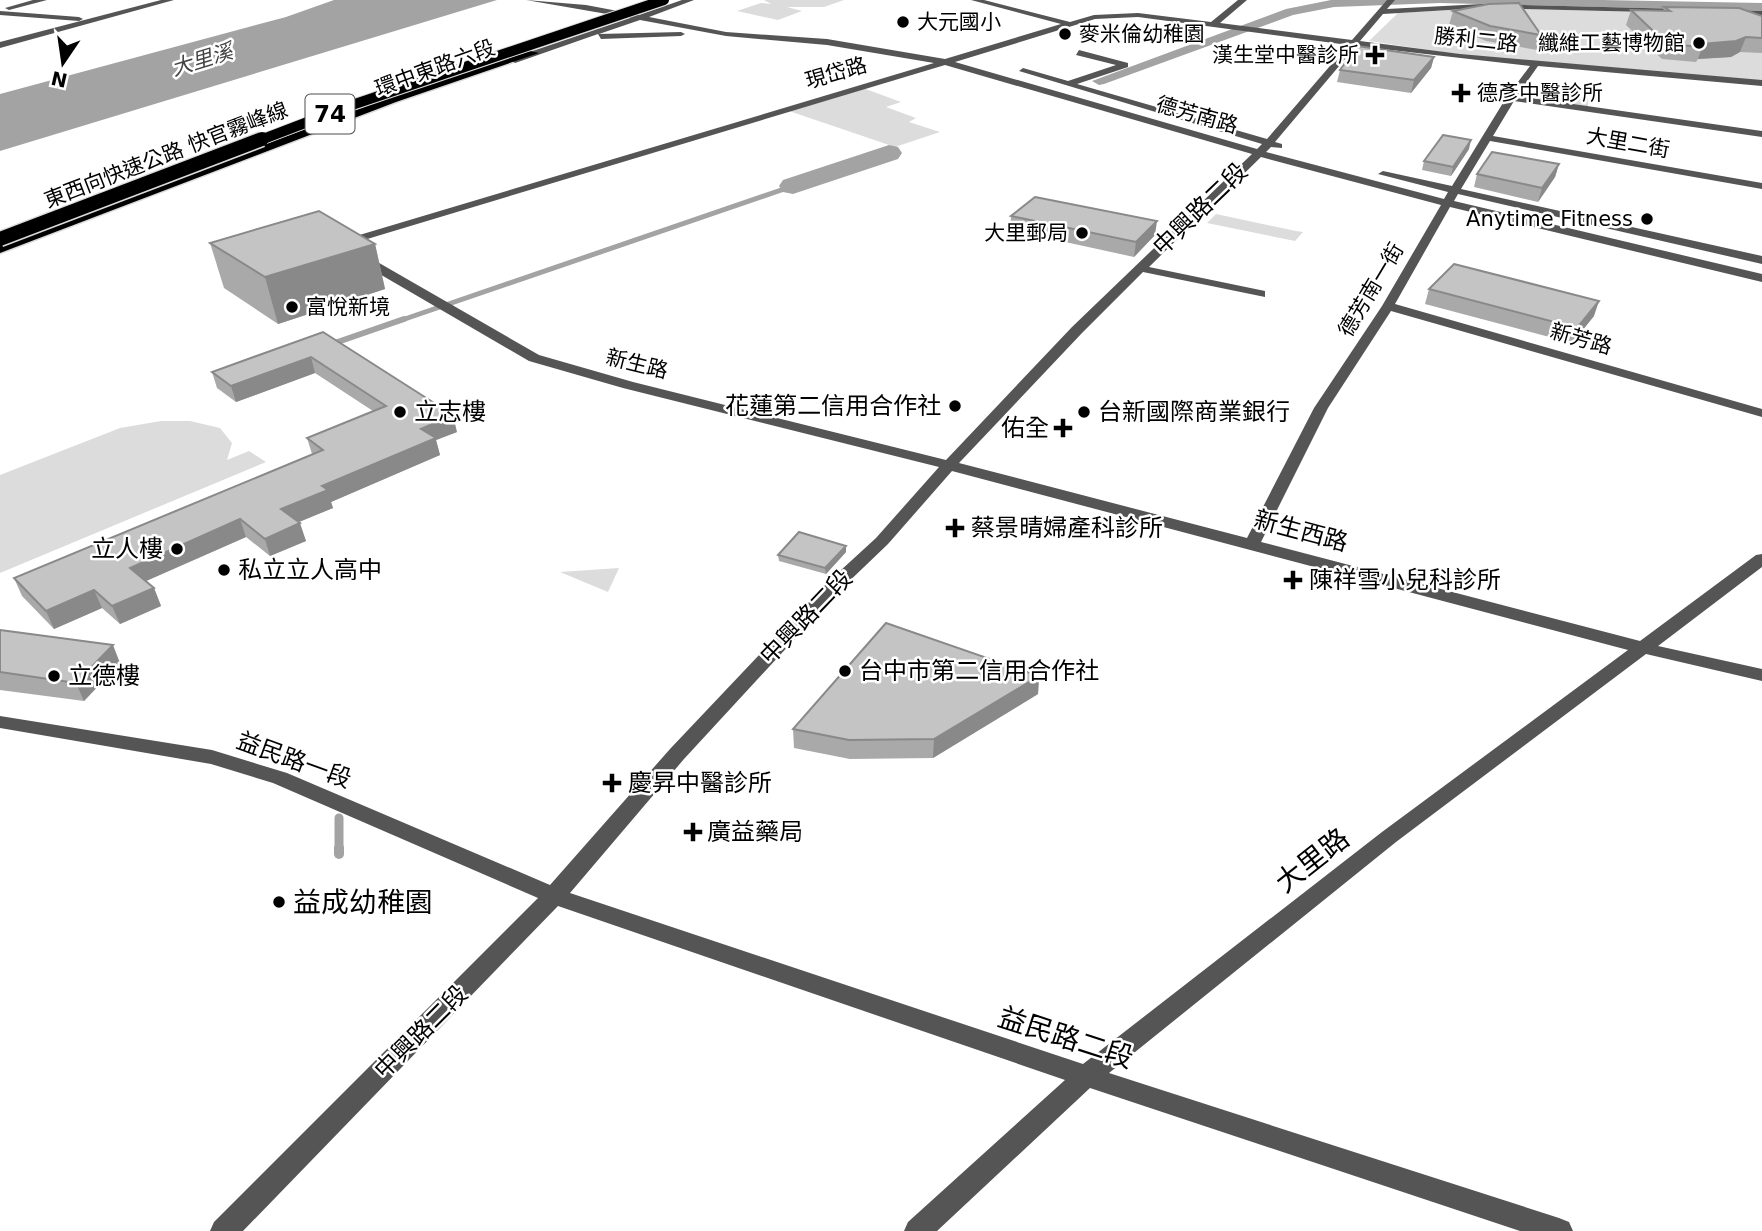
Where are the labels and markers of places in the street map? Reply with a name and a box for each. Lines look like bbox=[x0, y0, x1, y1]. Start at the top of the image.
place label: 大元國小 bbox=[917, 10, 1001, 34]
marker: 大元國小 bbox=[895, 14, 911, 30]
place label: 麥米倫幼稚園 bbox=[1079, 22, 1205, 46]
marker: 麥米倫幼稚園 bbox=[1057, 26, 1073, 42]
place label: 纖維工藝博物館 bbox=[1538, 31, 1685, 55]
marker: 纖維工藝博物館 bbox=[1691, 35, 1707, 51]
place label: 漢生堂中醫診所 bbox=[1212, 43, 1359, 67]
marker: 漢生堂中醫診所 bbox=[1365, 45, 1385, 65]
place label: 德彥中醫診所 bbox=[1477, 81, 1603, 105]
marker: 德彥中醫診所 bbox=[1451, 83, 1471, 103]
place label: Anytime Fitness bbox=[1466, 207, 1633, 231]
marker: Anytime Fitness bbox=[1639, 211, 1655, 227]
place label: 大里郵局 bbox=[984, 221, 1068, 245]
marker: 大里郵局 bbox=[1074, 225, 1090, 241]
place label: 富悅新境 bbox=[306, 295, 390, 319]
marker: 富悅新境 bbox=[284, 299, 300, 315]
place label: 花蓮第二信用合作社 bbox=[725, 392, 941, 420]
place label: 立志樓 bbox=[414, 398, 486, 426]
marker: 花蓮第二信用合作社 bbox=[947, 398, 963, 414]
place label: 台新國際商業銀行 bbox=[1098, 398, 1290, 426]
marker: 立志樓 bbox=[392, 404, 408, 420]
marker: 台新國際商業銀行 bbox=[1076, 404, 1092, 420]
place label: 佑全 bbox=[1001, 414, 1049, 442]
marker: 佑全 bbox=[1055, 420, 1071, 436]
place label: 蔡景晴婦產科診所 bbox=[971, 514, 1163, 542]
marker: 蔡景晴婦產科診所 bbox=[945, 518, 965, 538]
place label: 立人樓 bbox=[91, 535, 163, 563]
marker: 立人樓 bbox=[169, 541, 185, 557]
place label: 私立立人高中 bbox=[238, 556, 382, 584]
marker: 私立立人高中 bbox=[216, 562, 232, 578]
place label: 陳祥雪小兒科診所 bbox=[1309, 566, 1501, 594]
marker: 陳祥雪小兒科診所 bbox=[1283, 570, 1303, 590]
place label: 台中市第二信用合作社 bbox=[859, 657, 1099, 685]
place label: 立德樓 bbox=[68, 662, 140, 690]
marker: 台中市第二信用合作社 bbox=[837, 663, 853, 679]
marker: 立德樓 bbox=[46, 668, 62, 684]
place label: 慶昇中醫診所 bbox=[628, 769, 772, 797]
marker: 慶昇中醫診所 bbox=[602, 773, 622, 793]
place label: 廣益藥局 bbox=[707, 818, 803, 846]
marker: 廣益藥局 bbox=[685, 824, 701, 840]
place label: 益成幼稚園 bbox=[293, 886, 433, 919]
marker: 益成幼稚園 bbox=[271, 894, 287, 910]

